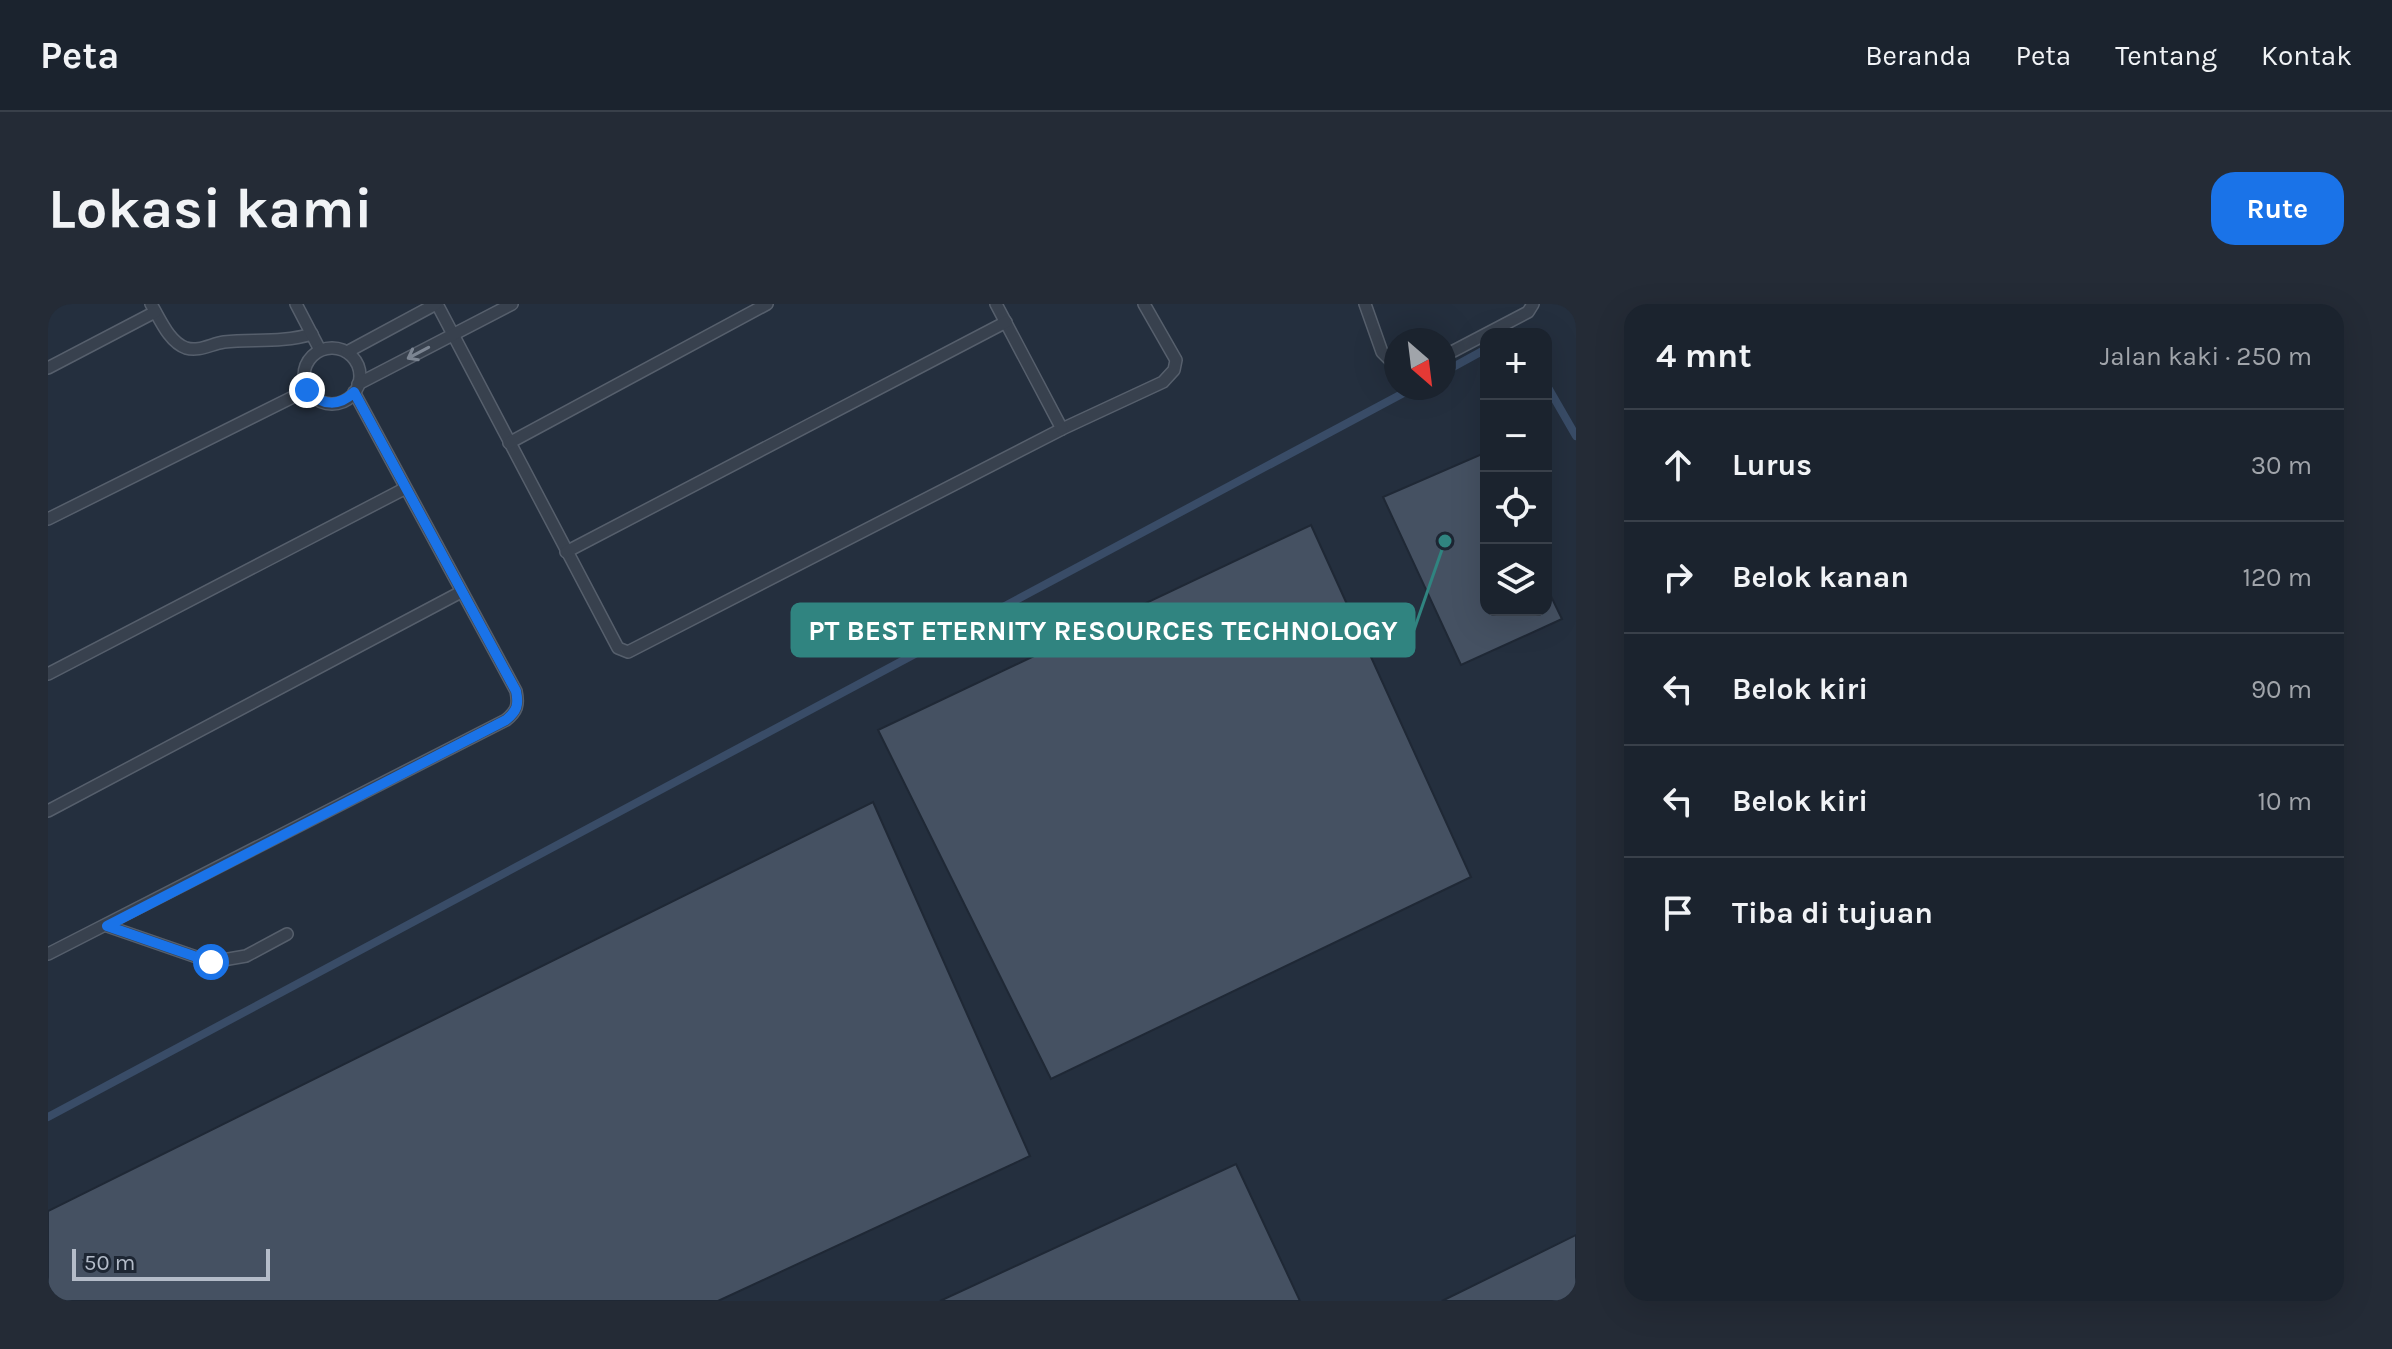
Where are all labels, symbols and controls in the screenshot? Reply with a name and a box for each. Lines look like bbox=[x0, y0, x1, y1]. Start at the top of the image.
text: Peta bbox=[40, 33, 119, 78]
text: Beranda bbox=[1865, 39, 1971, 72]
text: Peta bbox=[2015, 39, 2071, 72]
text: Tentang bbox=[2115, 39, 2217, 72]
text: Kontak bbox=[2261, 39, 2352, 72]
button: Rute bbox=[2211, 172, 2344, 245]
text: Lokasi kami bbox=[48, 176, 373, 241]
north arrow bbox=[1384, 328, 1456, 400]
map controls bbox=[1480, 328, 1552, 616]
button: + bbox=[1480, 328, 1552, 400]
text: 4 mnt bbox=[1656, 336, 1752, 376]
text: Jalan kaki · 250 m bbox=[2100, 341, 2312, 372]
one-way arrow bbox=[406, 345, 430, 361]
route end bbox=[289, 372, 325, 408]
button: − bbox=[1480, 400, 1552, 472]
icon: ahead bbox=[1656, 443, 1700, 487]
text: Lurus bbox=[1732, 447, 1812, 483]
text: 30 m bbox=[2251, 450, 2312, 481]
button: locate bbox=[1480, 472, 1552, 544]
button: layers bbox=[1480, 544, 1552, 616]
icon: right bbox=[1656, 555, 1700, 599]
text: Belok kanan bbox=[1732, 559, 1909, 595]
text: 120 m bbox=[2242, 562, 2312, 593]
callout: PT BEST ETERNITY RESOURCES TECHNOLOGY bbox=[792, 604, 1414, 656]
text: PT BEST ETERNITY RESOURCES TECHNOLOGY bbox=[808, 614, 1398, 647]
icon: left bbox=[1656, 667, 1700, 711]
text: Belok kiri bbox=[1732, 671, 1868, 707]
text: 90 m bbox=[2251, 674, 2312, 705]
icon: left bbox=[1656, 779, 1700, 823]
text: Belok kiri bbox=[1732, 783, 1868, 819]
text: 10 m bbox=[2257, 786, 2312, 817]
icon: arrive bbox=[1656, 891, 1700, 935]
text: Tiba di tujuan bbox=[1732, 895, 1933, 931]
route start bbox=[193, 944, 229, 980]
scale bar bbox=[72, 1245, 270, 1281]
text: 50 m bbox=[84, 1250, 135, 1276]

